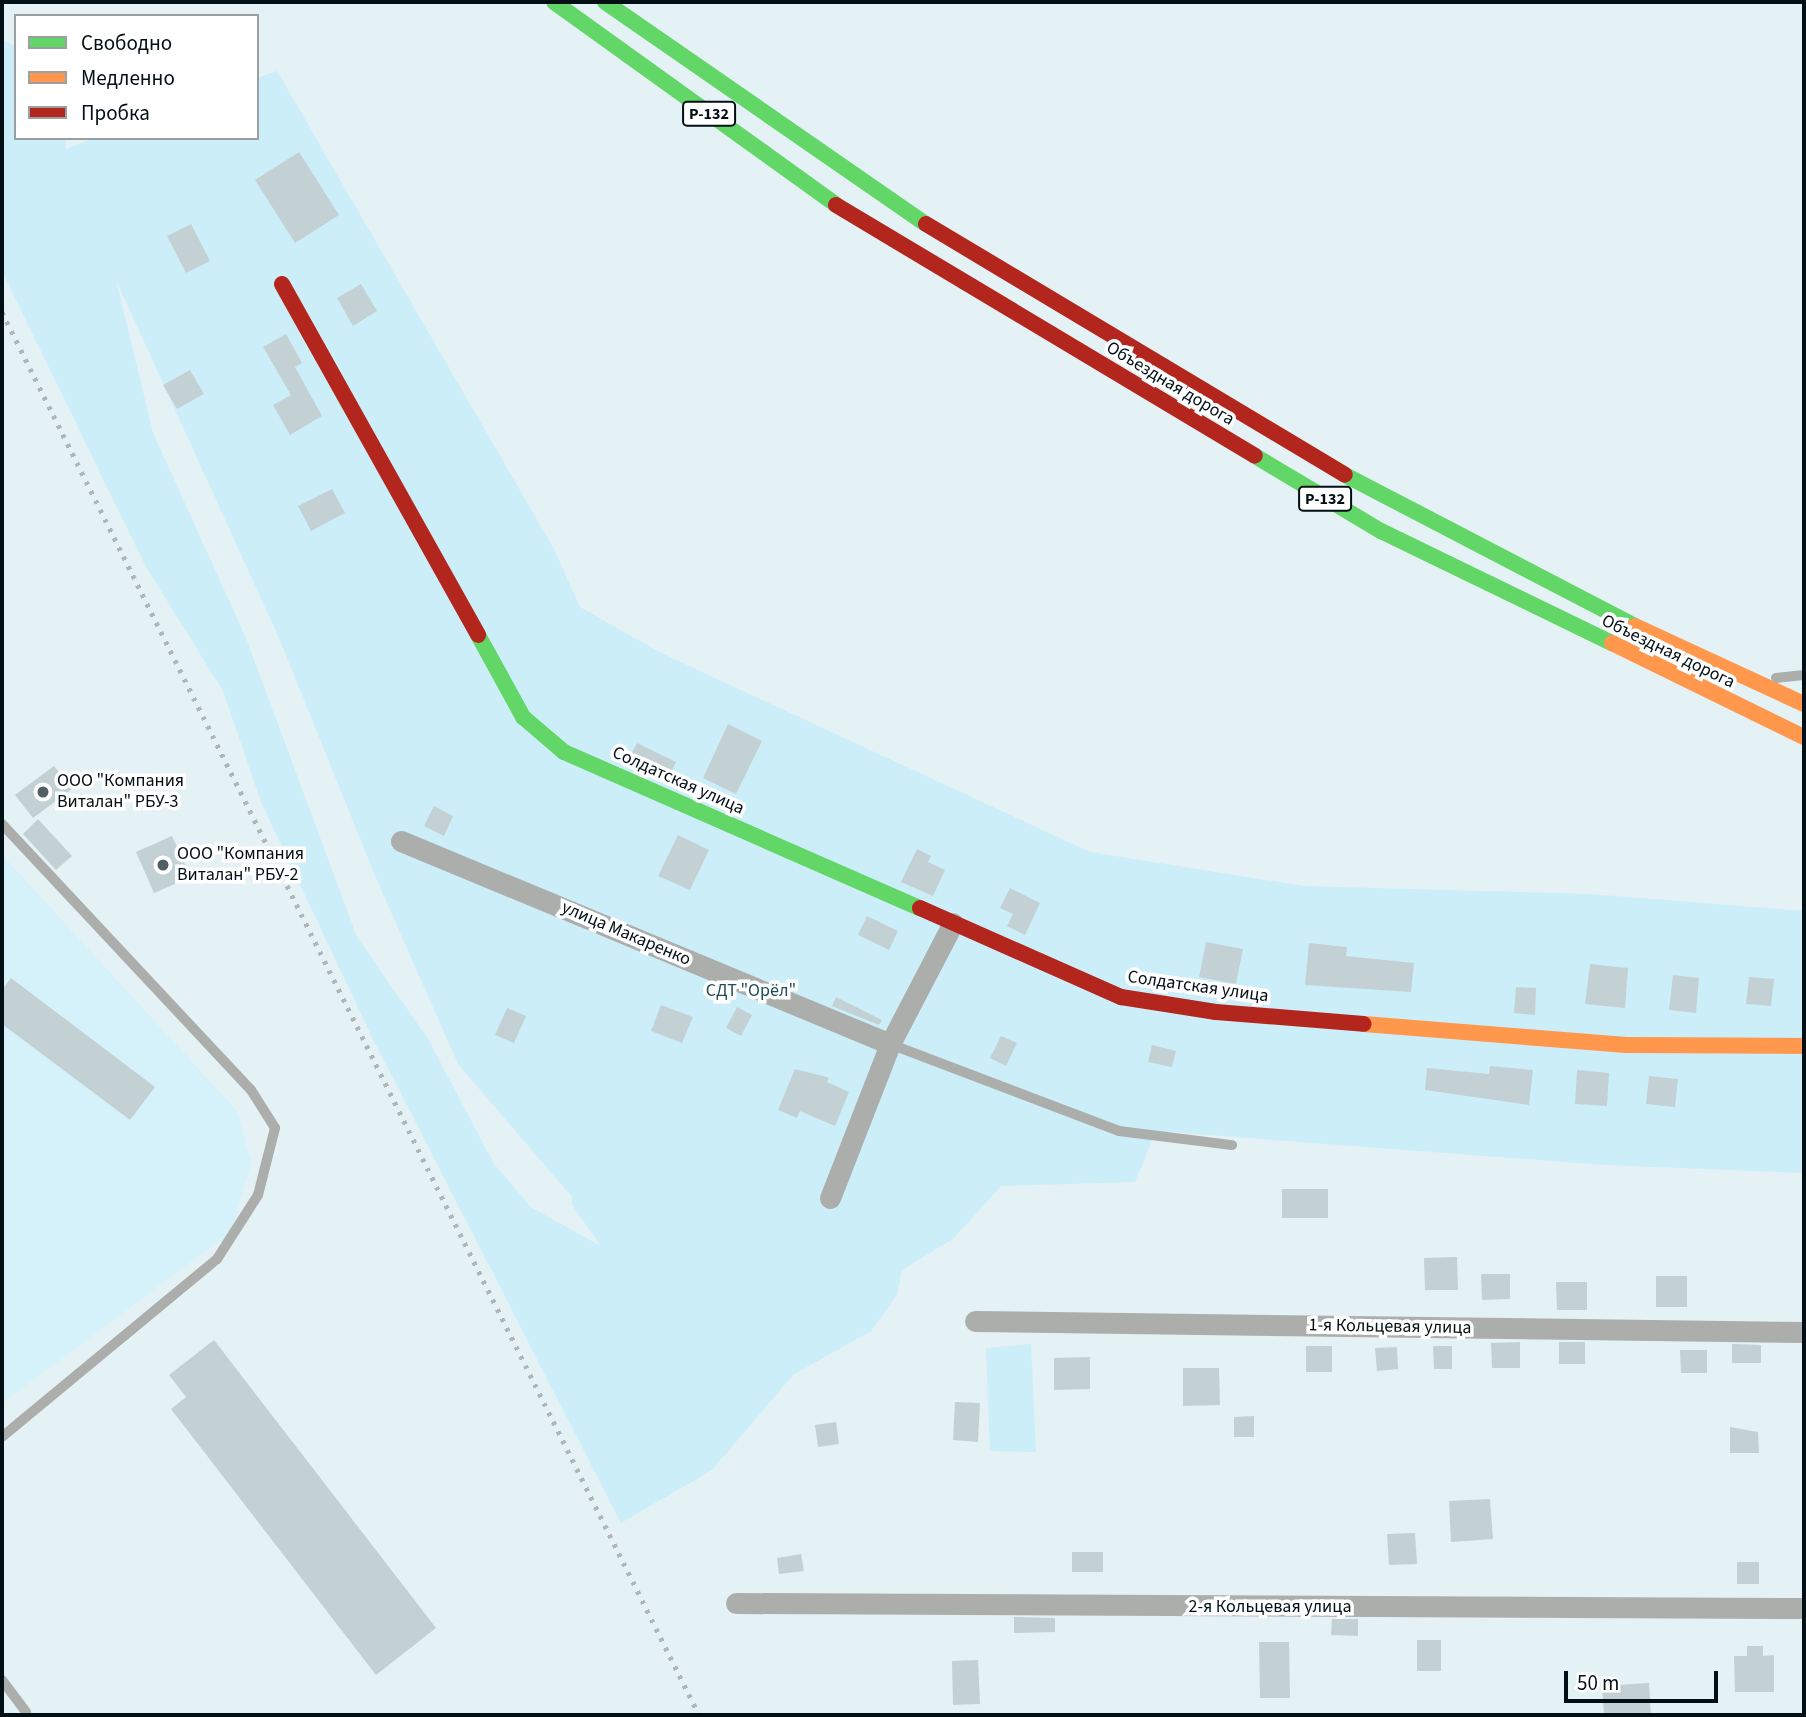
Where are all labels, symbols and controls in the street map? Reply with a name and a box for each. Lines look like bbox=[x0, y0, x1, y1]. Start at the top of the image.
legend bbox=[14, 14, 259, 140]
text: Свободно bbox=[81, 28, 172, 58]
text: Медленно bbox=[81, 63, 175, 93]
text: Пробка bbox=[81, 98, 150, 128]
road number: Р-132 bbox=[681, 102, 737, 126]
street label: Объездная дорога bbox=[1102, 337, 1238, 431]
road number: Р-132 bbox=[1297, 486, 1353, 512]
street label: Объездная дорога bbox=[1598, 610, 1738, 694]
street label: Солдатская улица bbox=[609, 742, 747, 820]
place label: ООО "Компания Виталан" РБУ-3 bbox=[57, 771, 184, 814]
marker: ООО "Компания Виталан" РБУ-3 bbox=[35, 784, 51, 800]
place label: ООО "Компания Виталан" РБУ-2 bbox=[177, 844, 304, 886]
marker: ООО "Компания Виталан" РБУ-2 bbox=[155, 857, 171, 873]
street label: улица Макаренко bbox=[558, 897, 694, 971]
street label: Солдатская улица bbox=[1126, 966, 1270, 1008]
park label: СДТ "Орёл" bbox=[706, 980, 796, 1002]
street label: 1-я Кольцевая улица bbox=[1308, 1315, 1472, 1339]
street label: 2-я Кольцевая улица bbox=[1189, 1596, 1351, 1618]
scale bar bbox=[1568, 1658, 1722, 1702]
text: 50 m bbox=[1577, 1668, 1619, 1698]

